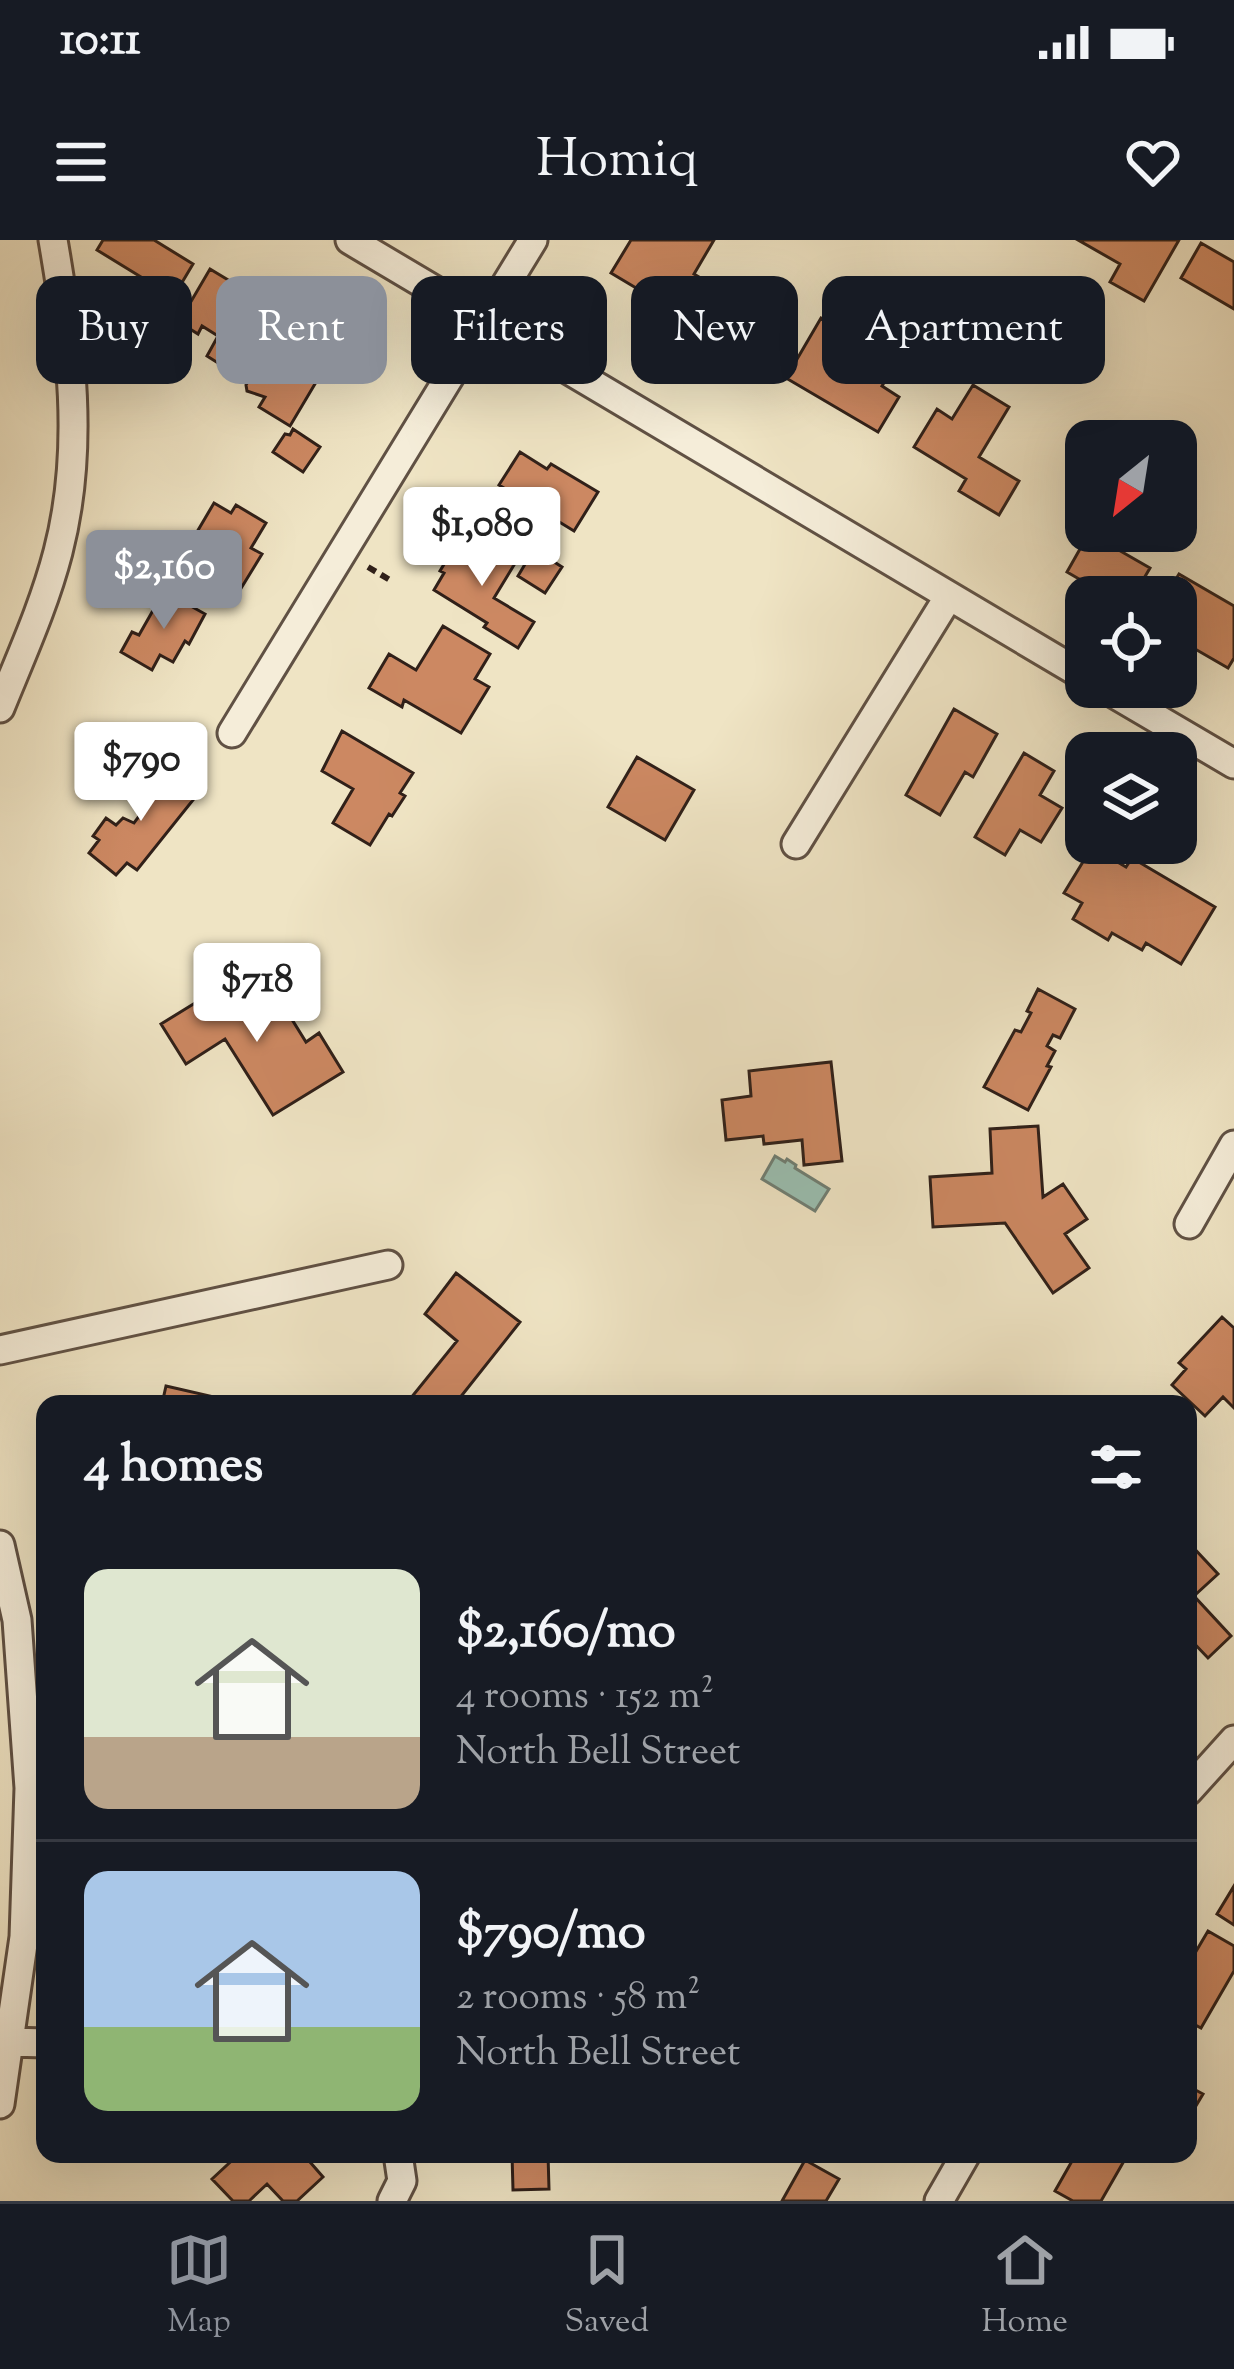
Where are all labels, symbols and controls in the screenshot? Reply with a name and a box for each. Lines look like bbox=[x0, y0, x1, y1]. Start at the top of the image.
text: 10:11 bbox=[60, 10, 141, 75]
text: Homiq bbox=[536, 123, 698, 201]
icon: menu bbox=[48, 129, 114, 195]
icon: heart bbox=[1120, 129, 1186, 195]
chip: Buy bbox=[36, 276, 192, 384]
chip: Rent bbox=[216, 276, 387, 384]
chip: Filters bbox=[411, 276, 607, 384]
chip: New bbox=[631, 276, 798, 384]
chip: Apartment bbox=[822, 276, 1105, 384]
north arrow bbox=[1065, 420, 1197, 552]
map controls bbox=[1065, 420, 1197, 864]
pin: $1,080 bbox=[384, 487, 580, 589]
text: $1,080 bbox=[430, 498, 534, 554]
pin: $2,160 bbox=[66, 530, 262, 632]
text: $2,160 bbox=[113, 541, 215, 597]
button: locate bbox=[1065, 576, 1197, 708]
pin: $790 bbox=[70, 722, 212, 824]
button: layers bbox=[1065, 732, 1197, 864]
text: $790 bbox=[101, 733, 181, 789]
pin: $718 bbox=[186, 943, 328, 1045]
text: $718 bbox=[220, 954, 294, 1010]
text: 4 homes bbox=[84, 1431, 263, 1504]
icon: filters bbox=[1083, 1434, 1149, 1500]
text: $2,160/mo bbox=[456, 1597, 676, 1670]
icon: home bbox=[180, 1617, 324, 1761]
text: 4 rooms · 152 m² bbox=[456, 1670, 714, 1726]
text: North Bell Street bbox=[456, 1726, 740, 1782]
text: $790/mo bbox=[456, 1898, 646, 1971]
icon: home bbox=[180, 1919, 324, 2063]
text: 2 rooms · 58 m² bbox=[456, 1971, 700, 2027]
text: North Bell Street bbox=[456, 2027, 740, 2083]
tab: Map bbox=[166, 2227, 232, 2347]
tab: Saved bbox=[564, 2227, 649, 2347]
tab: Home bbox=[981, 2227, 1068, 2347]

